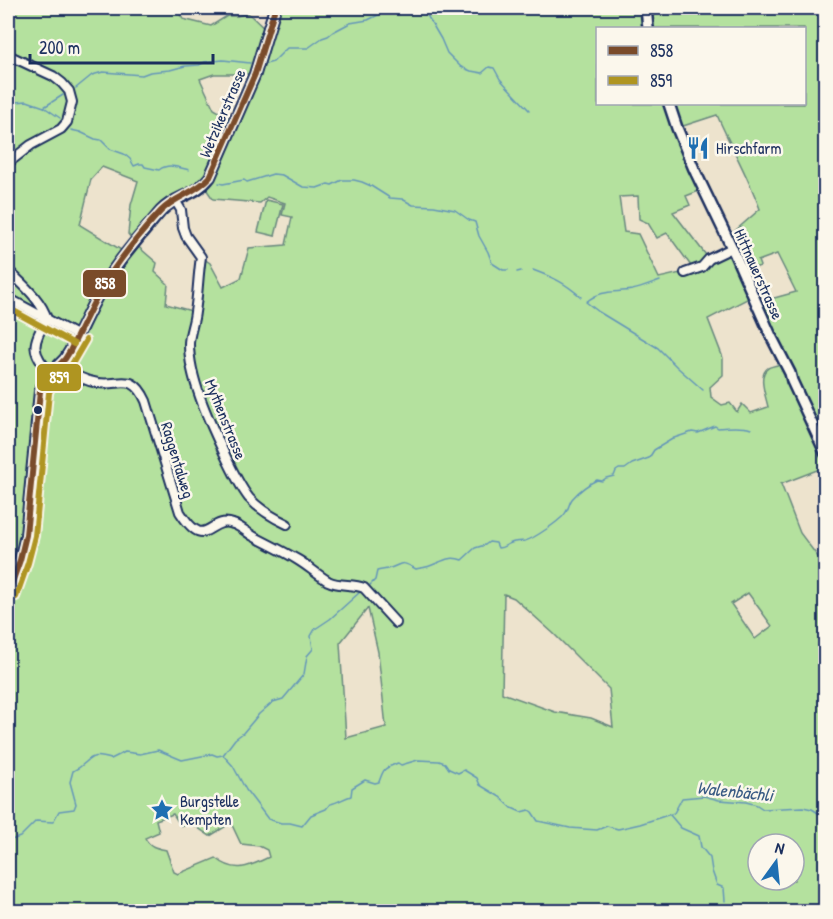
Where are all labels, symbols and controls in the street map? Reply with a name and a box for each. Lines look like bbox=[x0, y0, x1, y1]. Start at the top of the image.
scale bar bbox=[30, 27, 213, 65]
legend bbox=[596, 27, 806, 105]
text: 200 m bbox=[39, 35, 80, 60]
text: 858 bbox=[650, 38, 673, 63]
street label: Wetzikerstrasse bbox=[193, 65, 251, 161]
text: 859 bbox=[650, 68, 672, 93]
restaurant icon: Hirschfarm bbox=[685, 135, 711, 161]
place label: Hirschfarm bbox=[716, 137, 781, 159]
street label: Hittnauerstrasse bbox=[729, 225, 789, 323]
line badge: 858 bbox=[82, 269, 127, 298]
text: 858 bbox=[95, 272, 115, 294]
line badge: 859 bbox=[36, 363, 82, 392]
text: 859 bbox=[49, 366, 69, 388]
street label: Mythenstrasse bbox=[200, 376, 252, 463]
unlabelled marker bbox=[32, 404, 44, 416]
street label: Raggentalweg bbox=[156, 419, 200, 501]
water label: Walenbächli bbox=[696, 775, 776, 808]
place label: Burgstelle Kempten bbox=[180, 790, 240, 830]
place icon: Burgstelle Kempten bbox=[149, 797, 175, 823]
north arrow bbox=[746, 832, 806, 892]
text: N bbox=[773, 836, 787, 859]

